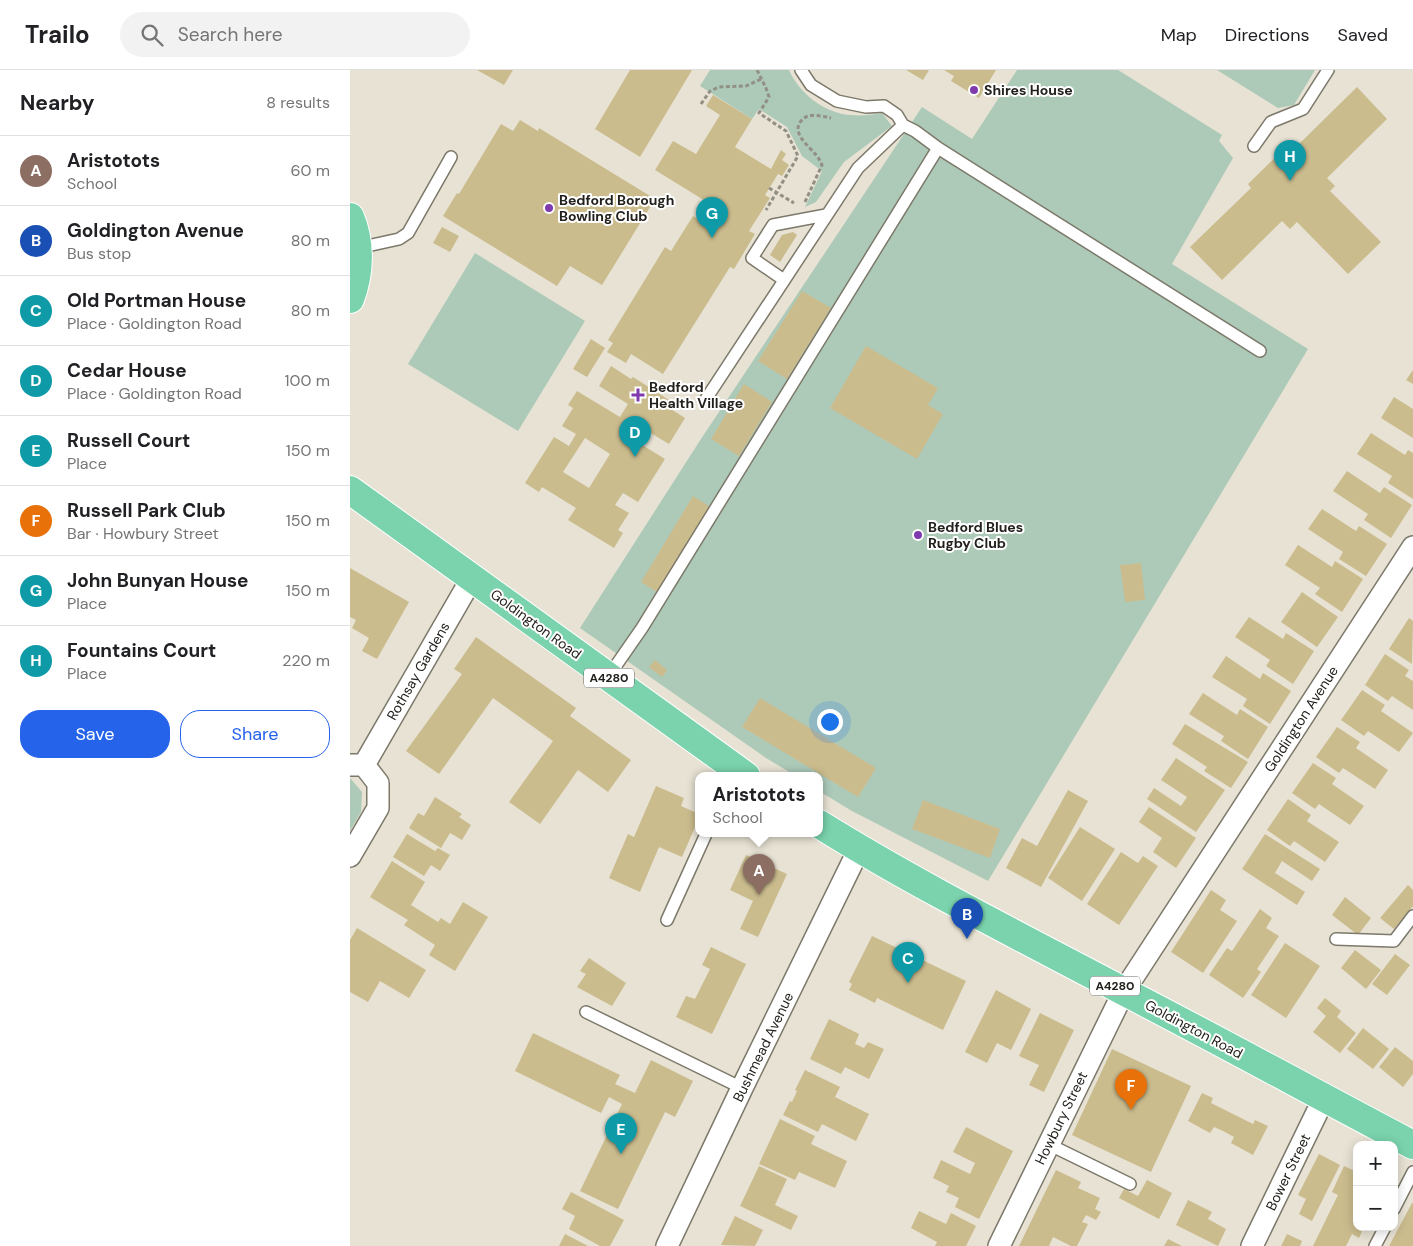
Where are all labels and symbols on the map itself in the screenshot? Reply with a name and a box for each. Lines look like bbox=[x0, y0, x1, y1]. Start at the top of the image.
place label: Shires House bbox=[984, 81, 1073, 99]
marker: Shires House bbox=[968, 84, 980, 96]
pin: H bbox=[1274, 140, 1306, 181]
place label: Bedford Borough Bowling Club bbox=[559, 191, 674, 225]
pin: G bbox=[696, 197, 728, 238]
marker: Bedford Borough Bowling Club bbox=[543, 202, 555, 214]
place label: Bedford Health Village bbox=[649, 378, 743, 412]
marker: Bedford Health Village bbox=[631, 388, 645, 402]
pin: D bbox=[619, 416, 651, 457]
place label: Bedford Blues Rugby Club bbox=[928, 518, 1023, 552]
marker: Bedford Blues Rugby Club bbox=[912, 529, 924, 541]
street label: Goldington Road bbox=[487, 585, 585, 663]
street label: Rothsay Gardens bbox=[383, 619, 453, 723]
street label: Goldington Avenue bbox=[1260, 663, 1342, 775]
road number: A4280 bbox=[584, 668, 634, 688]
your location bbox=[817, 709, 843, 735]
pin: A bbox=[743, 854, 775, 895]
pin: B bbox=[951, 898, 983, 939]
pin: C bbox=[892, 942, 924, 983]
road number: A4280 bbox=[1090, 976, 1140, 996]
street label: Bushmead Avenue bbox=[729, 989, 797, 1105]
street label: Goldington Road bbox=[1142, 996, 1246, 1062]
street label: Howbury Street bbox=[1031, 1068, 1091, 1168]
pin: F bbox=[1115, 1069, 1147, 1110]
pin: E bbox=[605, 1113, 637, 1154]
street label: Bower Street bbox=[1262, 1131, 1314, 1213]

